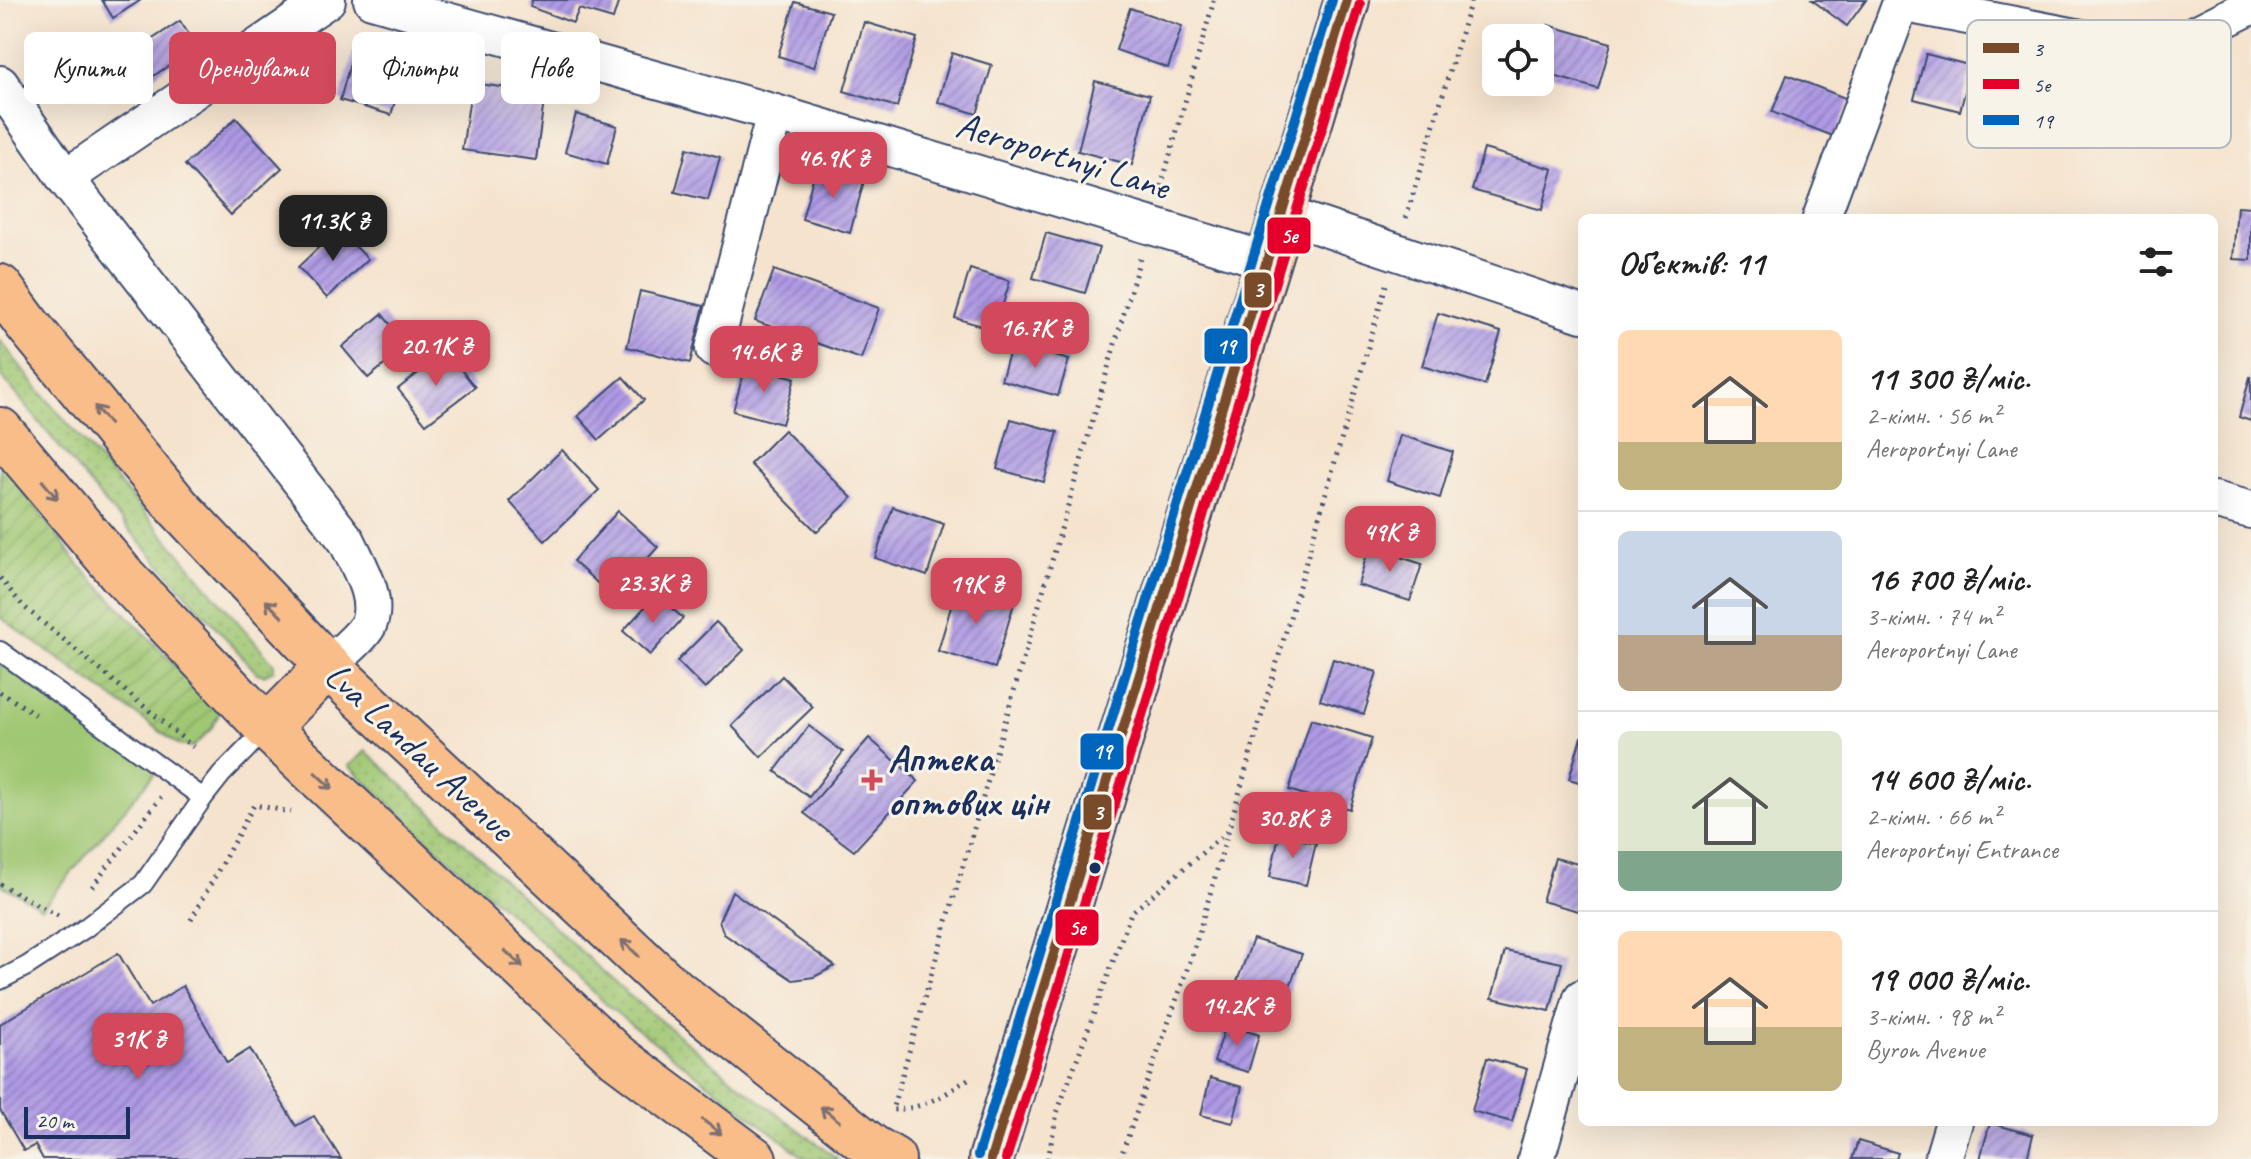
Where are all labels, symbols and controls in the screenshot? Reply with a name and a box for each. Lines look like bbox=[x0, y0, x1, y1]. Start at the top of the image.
legend bbox=[1967, 20, 2231, 148]
map controls bbox=[1482, 24, 1554, 96]
button: locate bbox=[1482, 24, 1554, 96]
chip: Купити bbox=[24, 32, 153, 104]
chip: Орендувати bbox=[169, 32, 336, 104]
chip: Фільтри bbox=[352, 32, 485, 104]
chip: Нове bbox=[501, 32, 600, 104]
text: 3 bbox=[2033, 35, 2045, 63]
text: 5е bbox=[2033, 71, 2052, 99]
street label: Aeroportnyi Lane bbox=[951, 101, 1177, 211]
text: 19 bbox=[2033, 107, 2055, 135]
pin: 46.9K ₴ bbox=[759, 132, 907, 200]
text: 46.9K ₴ bbox=[797, 141, 869, 174]
pin: 11.3K ₴ bbox=[259, 195, 407, 263]
text: 11.3K ₴ bbox=[297, 204, 369, 237]
line badge: 5е bbox=[1266, 216, 1312, 255]
text: 5е bbox=[1281, 222, 1300, 250]
icon: filters bbox=[2134, 240, 2178, 284]
text: Об’єктів: 11 bbox=[1618, 241, 1764, 284]
line badge: 3 bbox=[1243, 271, 1273, 309]
text: 3 bbox=[1253, 276, 1265, 304]
pin: 16.7K ₴ bbox=[961, 302, 1109, 370]
text: 16.7K ₴ bbox=[999, 311, 1071, 344]
pin: 20.1K ₴ bbox=[362, 320, 510, 388]
pin: 14.6K ₴ bbox=[690, 326, 838, 394]
line badge: 19 bbox=[1203, 327, 1249, 365]
text: 20.1K ₴ bbox=[400, 329, 472, 362]
text: 19 bbox=[1216, 333, 1238, 361]
text: 14.6K ₴ bbox=[728, 335, 800, 368]
text: 11 300 ₴/міс. bbox=[1866, 356, 2030, 399]
icon: home bbox=[1682, 362, 1778, 458]
text: 2-кімн. · 56 m² bbox=[1866, 399, 2000, 432]
one-way arrow bbox=[93, 405, 111, 426]
text: Aeroportnyi Lane bbox=[1866, 432, 2016, 465]
one-way arrow bbox=[41, 479, 59, 500]
pin: 49K ₴ bbox=[1334, 506, 1446, 574]
text: 49K ₴ bbox=[1363, 515, 1417, 548]
pin: 23.3K ₴ bbox=[579, 557, 727, 625]
text: 16 700 ₴/міс. bbox=[1866, 557, 2031, 600]
pin: 19K ₴ bbox=[920, 558, 1032, 626]
icon: home bbox=[1682, 563, 1778, 659]
text: 23.3K ₴ bbox=[617, 566, 689, 599]
text: 19K ₴ bbox=[949, 567, 1003, 600]
one-way arrow bbox=[265, 599, 284, 619]
text: 3-кімн. · 74 m² bbox=[1866, 600, 2000, 633]
text: Aeroportnyi Lane bbox=[1866, 633, 2016, 666]
street label: Lva Landau Avenue bbox=[315, 652, 526, 853]
line badge: 19 bbox=[1079, 732, 1125, 771]
place label: Аптека оптових цін bbox=[888, 735, 1051, 826]
text: 19 bbox=[1092, 738, 1114, 766]
text: 14 600 ₴/міс. bbox=[1866, 757, 2031, 800]
icon: home bbox=[1682, 763, 1778, 859]
marker: Аптека оптових цін bbox=[863, 771, 881, 789]
one-way arrow bbox=[314, 772, 334, 791]
pin: 30.8K ₴ bbox=[1219, 792, 1367, 860]
line badge: 3 bbox=[1082, 793, 1113, 831]
text: 3 bbox=[1093, 799, 1105, 827]
text: 2-кімн. · 66 m² bbox=[1866, 800, 2000, 833]
text: 30.8K ₴ bbox=[1257, 801, 1329, 834]
text: Aeroportnyi Entrance bbox=[1866, 833, 2058, 866]
unlabelled marker bbox=[1087, 860, 1103, 876]
line badge: 5е bbox=[1054, 908, 1100, 947]
text: 5е bbox=[1069, 914, 1088, 942]
one-way arrow bbox=[620, 940, 640, 958]
one-way arrow bbox=[503, 950, 523, 968]
text: 19 000 ₴/міс. bbox=[1866, 957, 2030, 1000]
icon: home bbox=[1682, 963, 1778, 1059]
pin: 14.2K ₴ bbox=[1163, 980, 1311, 1048]
text: 14.2K ₴ bbox=[1201, 989, 1273, 1022]
text: 3-кімн. · 98 m² bbox=[1866, 1000, 2000, 1033]
pin: 31K ₴ bbox=[82, 1013, 194, 1081]
text: 31K ₴ bbox=[111, 1022, 165, 1055]
text: Byron Avenue bbox=[1866, 1033, 1985, 1066]
scale bar bbox=[24, 1103, 130, 1139]
one-way arrow bbox=[820, 1105, 841, 1122]
text: 20 m bbox=[36, 1107, 73, 1135]
one-way arrow bbox=[700, 1119, 722, 1136]

